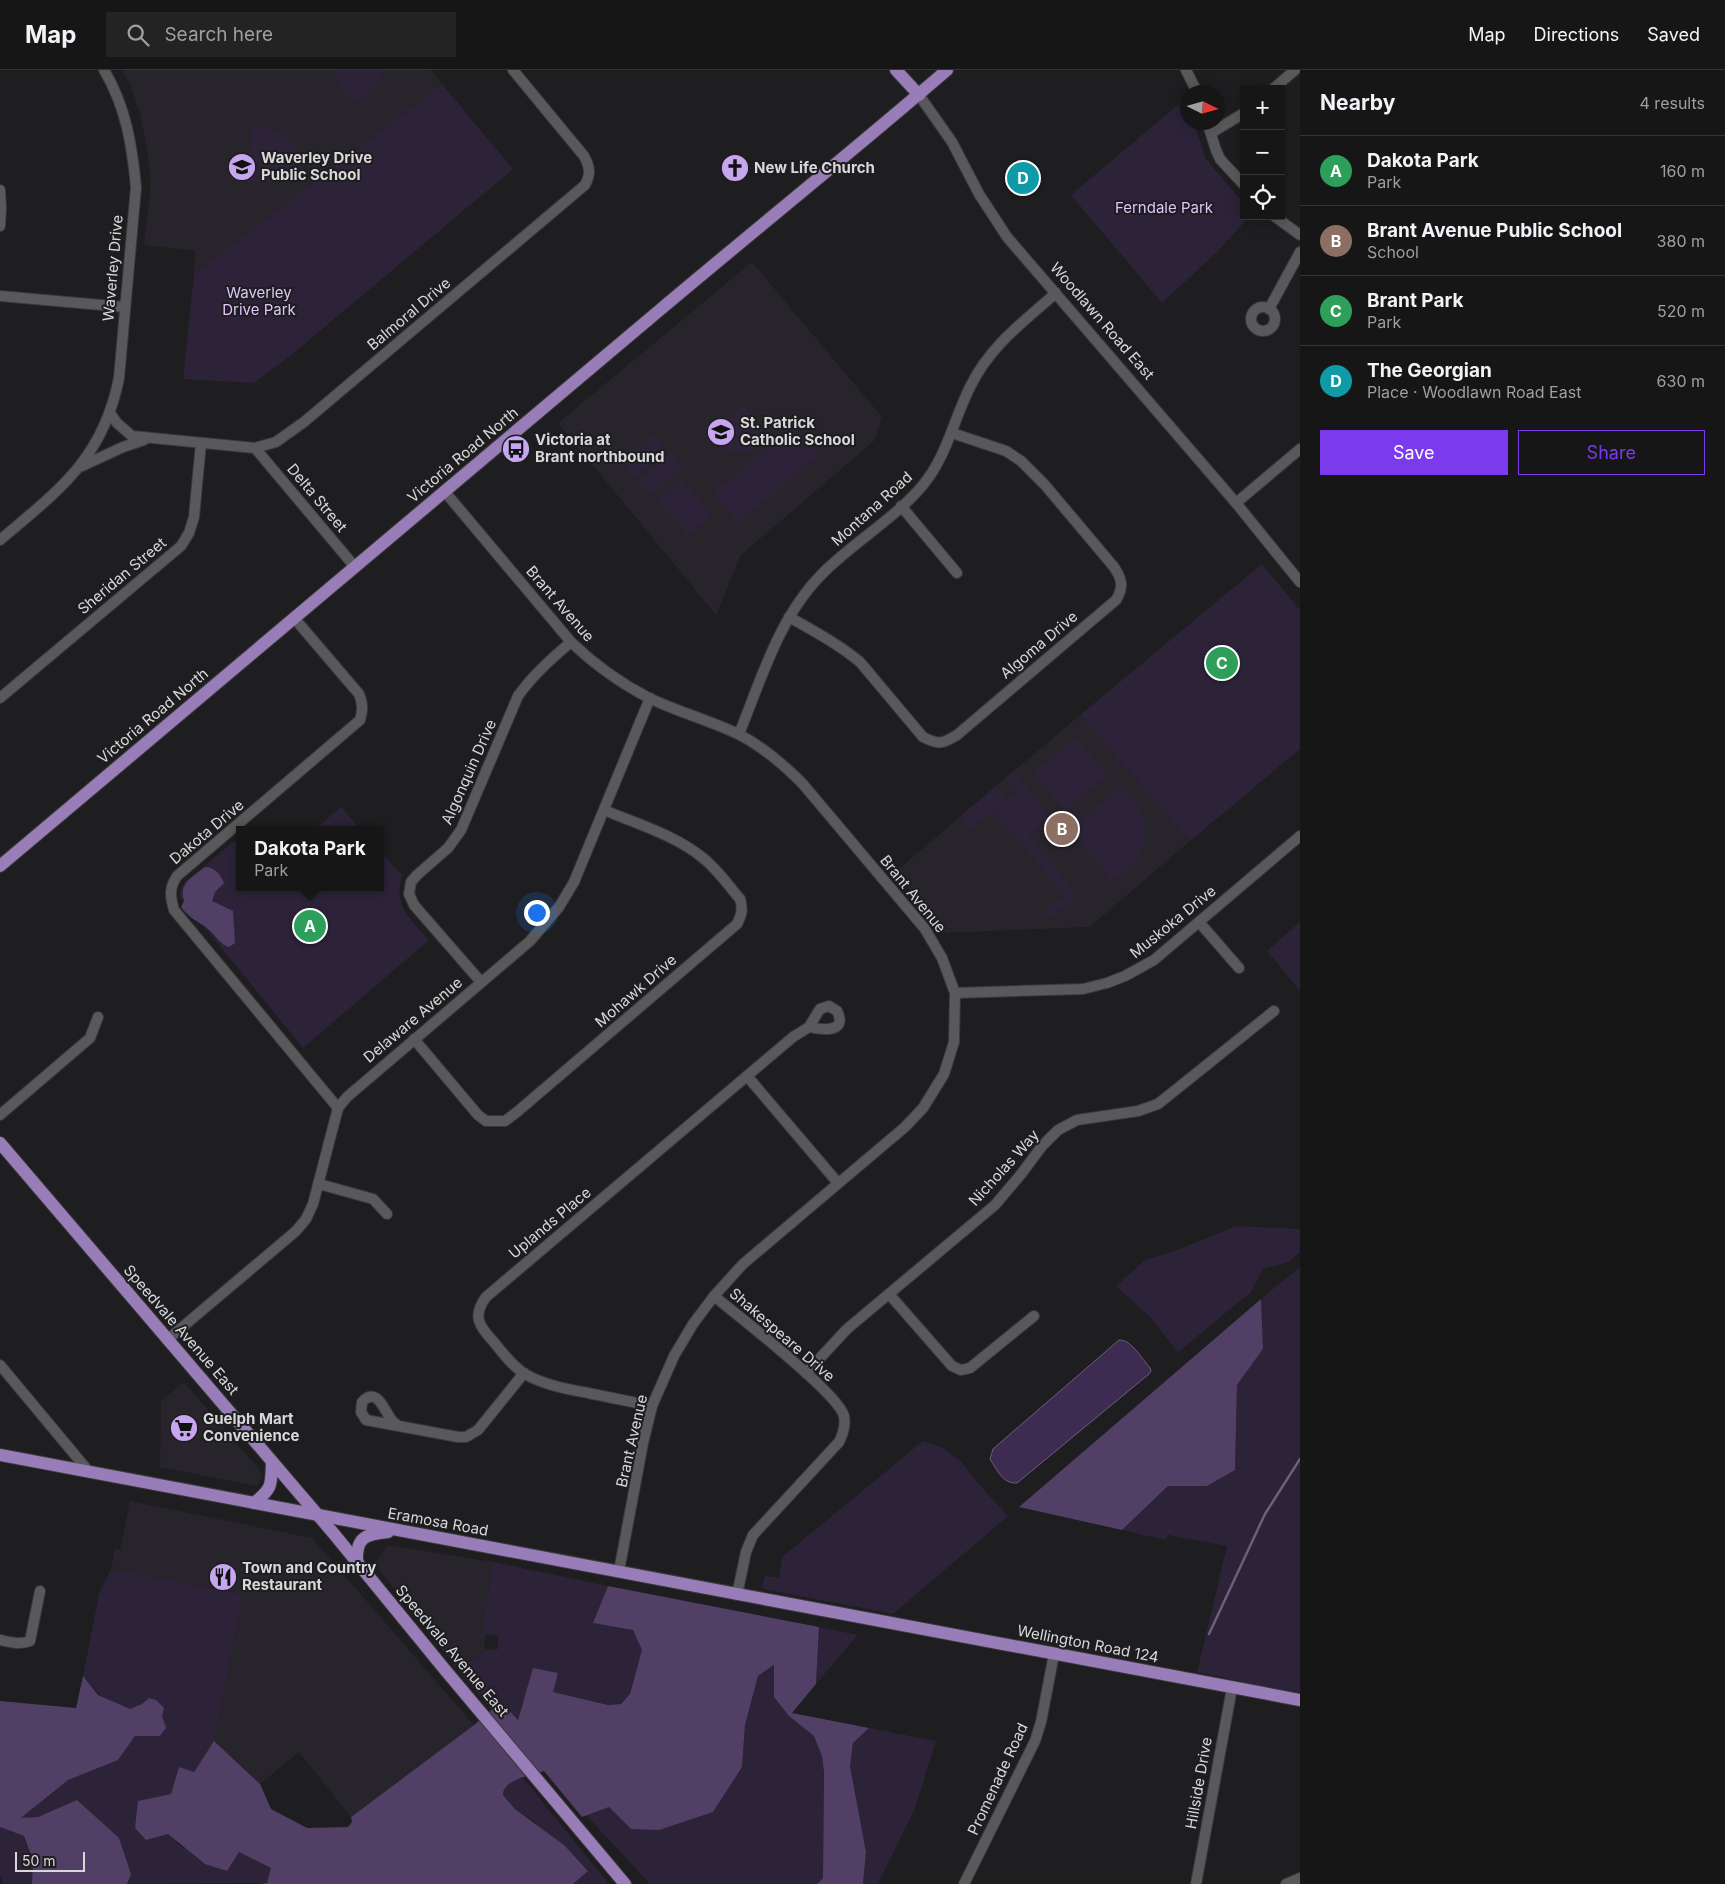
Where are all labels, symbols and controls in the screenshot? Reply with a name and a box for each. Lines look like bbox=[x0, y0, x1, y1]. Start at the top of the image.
search box bbox=[106, 12, 456, 57]
text: Map bbox=[25, 20, 76, 49]
icon: search bbox=[124, 21, 152, 49]
text: Search here bbox=[164, 23, 273, 46]
text: Map bbox=[1468, 24, 1506, 45]
text: Directions bbox=[1534, 24, 1619, 45]
text: Saved bbox=[1647, 24, 1700, 45]
north arrow bbox=[1180, 85, 1225, 130]
map controls bbox=[1240, 85, 1285, 220]
button: + bbox=[1240, 85, 1285, 130]
text: Nearby bbox=[1320, 90, 1395, 115]
text: 4 results bbox=[1640, 93, 1705, 113]
button: − bbox=[1240, 130, 1285, 175]
place label: Waverley Drive Public School bbox=[261, 148, 372, 184]
text: Dakota Park bbox=[1367, 149, 1479, 172]
school or university icon: Waverley Drive Public School bbox=[227, 152, 257, 182]
church icon: New Life Church bbox=[720, 153, 750, 183]
place label: New Life Church bbox=[754, 158, 875, 177]
pin: D bbox=[1007, 159, 1039, 197]
text: A bbox=[1330, 161, 1342, 181]
text: 160 m bbox=[1660, 161, 1705, 181]
text: Park bbox=[1367, 172, 1401, 192]
button: locate bbox=[1240, 175, 1285, 220]
park label: Ferndale Park bbox=[1115, 198, 1214, 217]
street label: Waverley Drive bbox=[98, 214, 127, 322]
text: Brant Avenue Public School bbox=[1367, 219, 1622, 242]
text: B bbox=[1331, 231, 1341, 251]
text: 380 m bbox=[1657, 231, 1705, 251]
text: School bbox=[1367, 242, 1419, 262]
street label: Woodlawn Road East bbox=[1046, 258, 1159, 383]
street label: Balmoral Drive bbox=[363, 273, 454, 354]
park label: Waverley Drive Park bbox=[222, 283, 297, 319]
text: Brant Park bbox=[1367, 289, 1464, 312]
text: C bbox=[1330, 301, 1342, 321]
text: 520 m bbox=[1657, 301, 1705, 321]
text: Park bbox=[1367, 312, 1401, 332]
text: The Georgian bbox=[1367, 359, 1492, 382]
text: D bbox=[1330, 371, 1342, 391]
text: 630 m bbox=[1657, 371, 1705, 391]
text: Place · Woodlawn Road East bbox=[1367, 382, 1581, 402]
street label: Victoria Road North bbox=[403, 403, 522, 507]
place label: St. Patrick Catholic School bbox=[740, 413, 855, 449]
school or university icon: St. Patrick Catholic School bbox=[706, 417, 736, 447]
place label: Victoria at Brant northbound bbox=[535, 430, 665, 466]
button: Save bbox=[1320, 430, 1508, 475]
button: Share bbox=[1518, 430, 1705, 475]
bus stop icon: Victoria at Brant northbound bbox=[501, 434, 531, 464]
street label: Delta Street bbox=[283, 460, 352, 536]
street label: Montana Road bbox=[827, 467, 916, 550]
street label: Sheridan Street bbox=[74, 533, 170, 618]
street label: Brant Avenue bbox=[522, 562, 599, 646]
street label: Algoma Drive bbox=[996, 607, 1081, 682]
pin: C bbox=[1206, 644, 1238, 682]
street label: Victoria Road North bbox=[93, 664, 212, 768]
street label: Algonquin Drive bbox=[437, 716, 500, 827]
street label: Dakota Drive bbox=[166, 795, 248, 868]
pin: B bbox=[1046, 810, 1078, 848]
popup bbox=[236, 826, 384, 891]
text: Dakota Park bbox=[254, 837, 366, 860]
street label: Brant Avenue bbox=[876, 851, 951, 936]
text: Park bbox=[254, 860, 288, 880]
street label: Muskoka Drive bbox=[1126, 881, 1220, 962]
your location bbox=[524, 900, 550, 926]
pin: A bbox=[294, 907, 326, 945]
street label: Mohawk Drive bbox=[591, 950, 680, 1031]
street label: Delaware Avenue bbox=[359, 973, 466, 1067]
street label: Nicholas Way bbox=[964, 1125, 1043, 1210]
street label: Uplands Place bbox=[505, 1183, 595, 1263]
street label: Speedvale Avenue East bbox=[120, 1261, 243, 1399]
street label: Shakespeare Drive bbox=[726, 1284, 839, 1386]
street label: Brant Avenue bbox=[612, 1393, 651, 1489]
place label: Guelph Mart Convenience bbox=[203, 1409, 300, 1445]
supermarket icon: Guelph Mart Convenience bbox=[169, 1413, 199, 1443]
street label: Eramosa Road bbox=[386, 1503, 490, 1540]
place label: Town and Country Restaurant bbox=[242, 1558, 376, 1594]
restaurant icon: Town and Country Restaurant bbox=[208, 1562, 238, 1592]
street label: Speedvale Avenue East bbox=[392, 1581, 513, 1720]
street label: Wellington Road 124 bbox=[1016, 1620, 1160, 1667]
street label: Promenade Road bbox=[963, 1720, 1032, 1838]
street label: Hillside Drive bbox=[1181, 1735, 1216, 1830]
scale bar bbox=[15, 1849, 85, 1872]
text: 50 m bbox=[22, 1852, 56, 1869]

